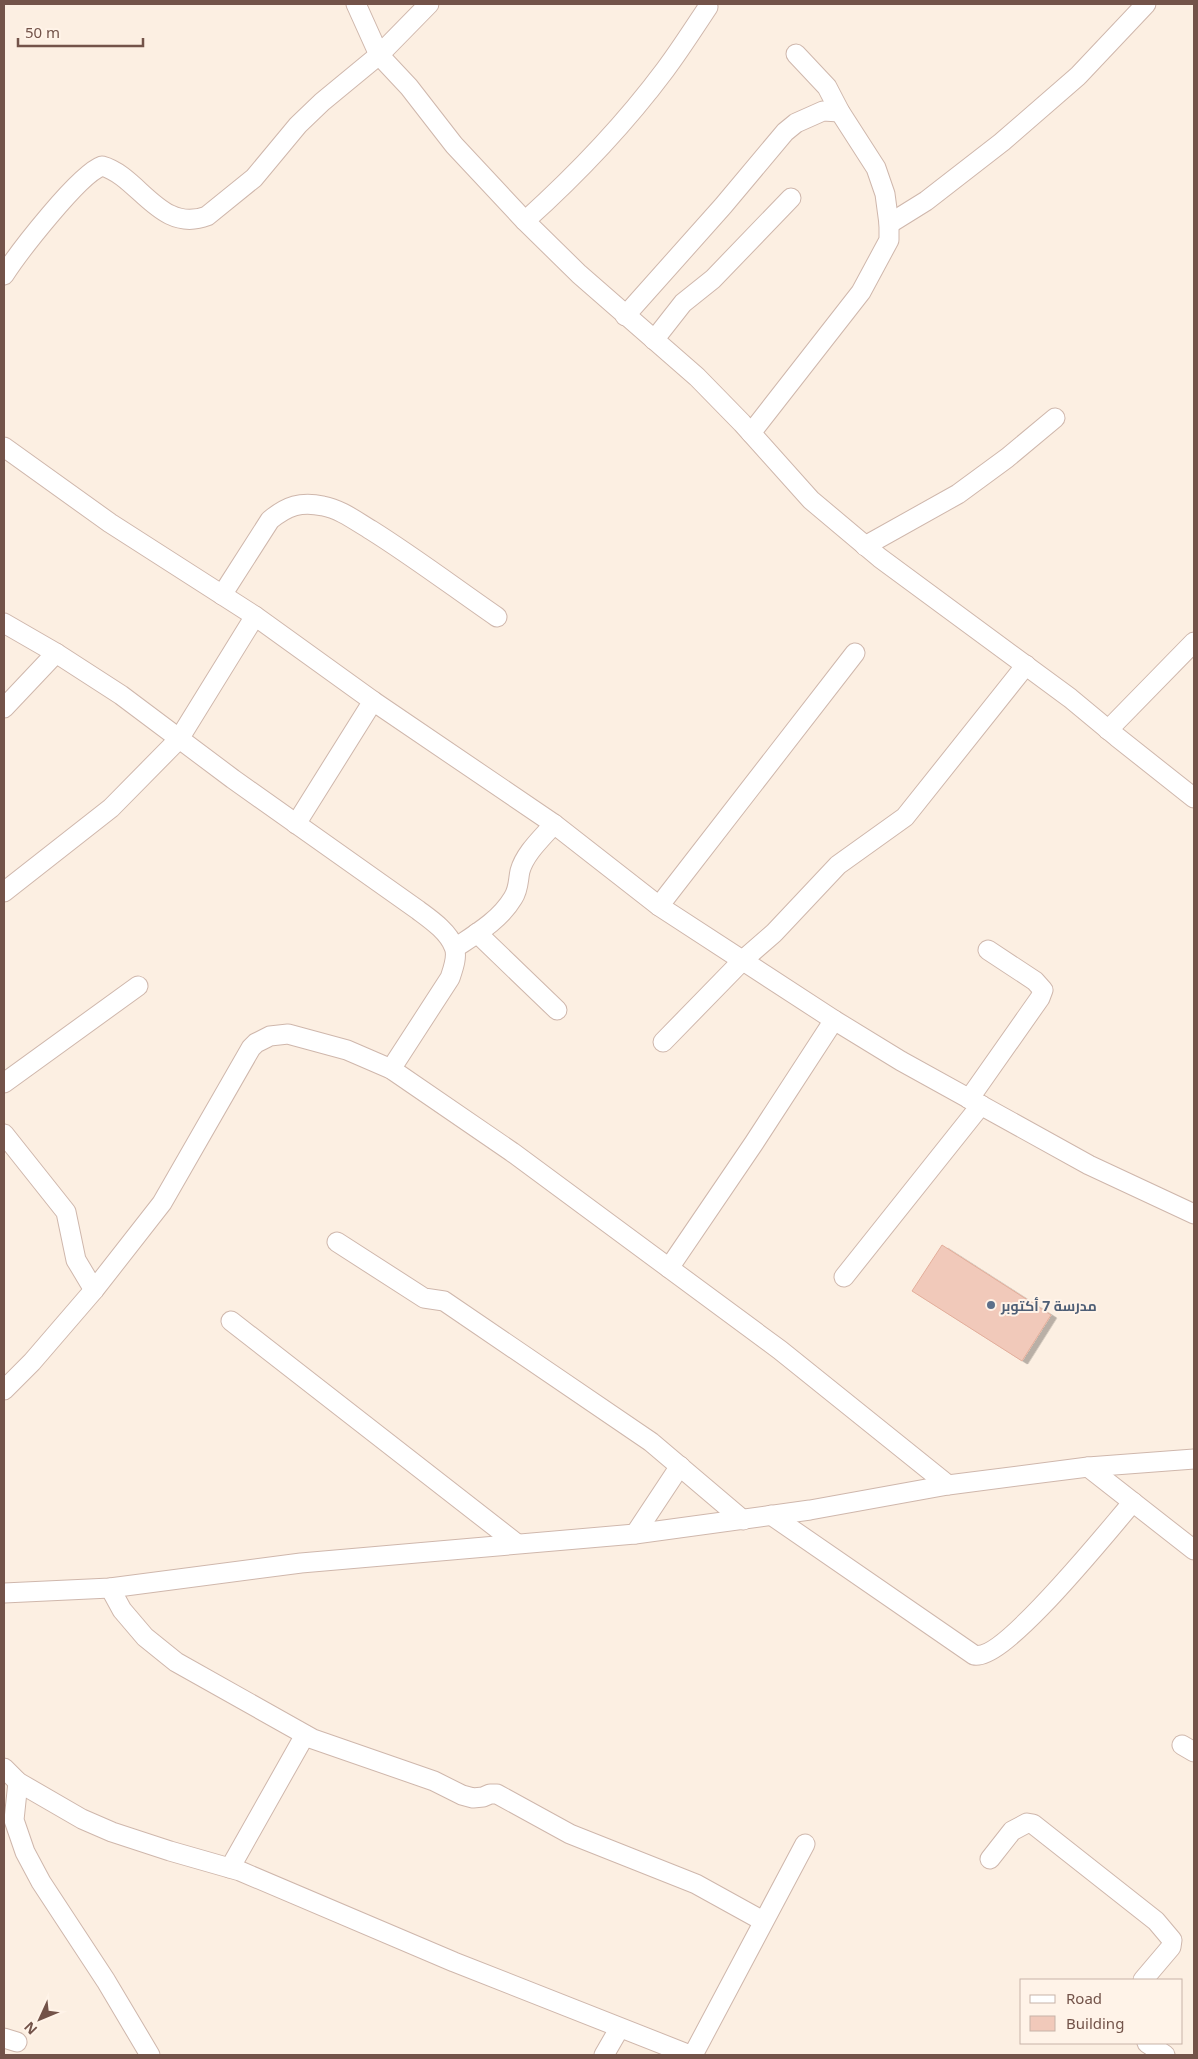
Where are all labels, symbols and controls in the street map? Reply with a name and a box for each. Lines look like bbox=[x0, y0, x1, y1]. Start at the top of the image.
scale bar bbox=[18, 15, 142, 47]
text: 50 m bbox=[25, 22, 60, 42]
place label: مدرسة 7 أكتوبر bbox=[1000, 1296, 1097, 1315]
marker: مدرسة 7 أكتوبر bbox=[985, 1299, 997, 1311]
legend bbox=[1020, 1979, 1183, 2044]
text: Road bbox=[1066, 1988, 1102, 2008]
north arrow bbox=[15, 1994, 65, 2044]
text: Building bbox=[1066, 2013, 1124, 2033]
text: N bbox=[19, 2018, 41, 2039]

